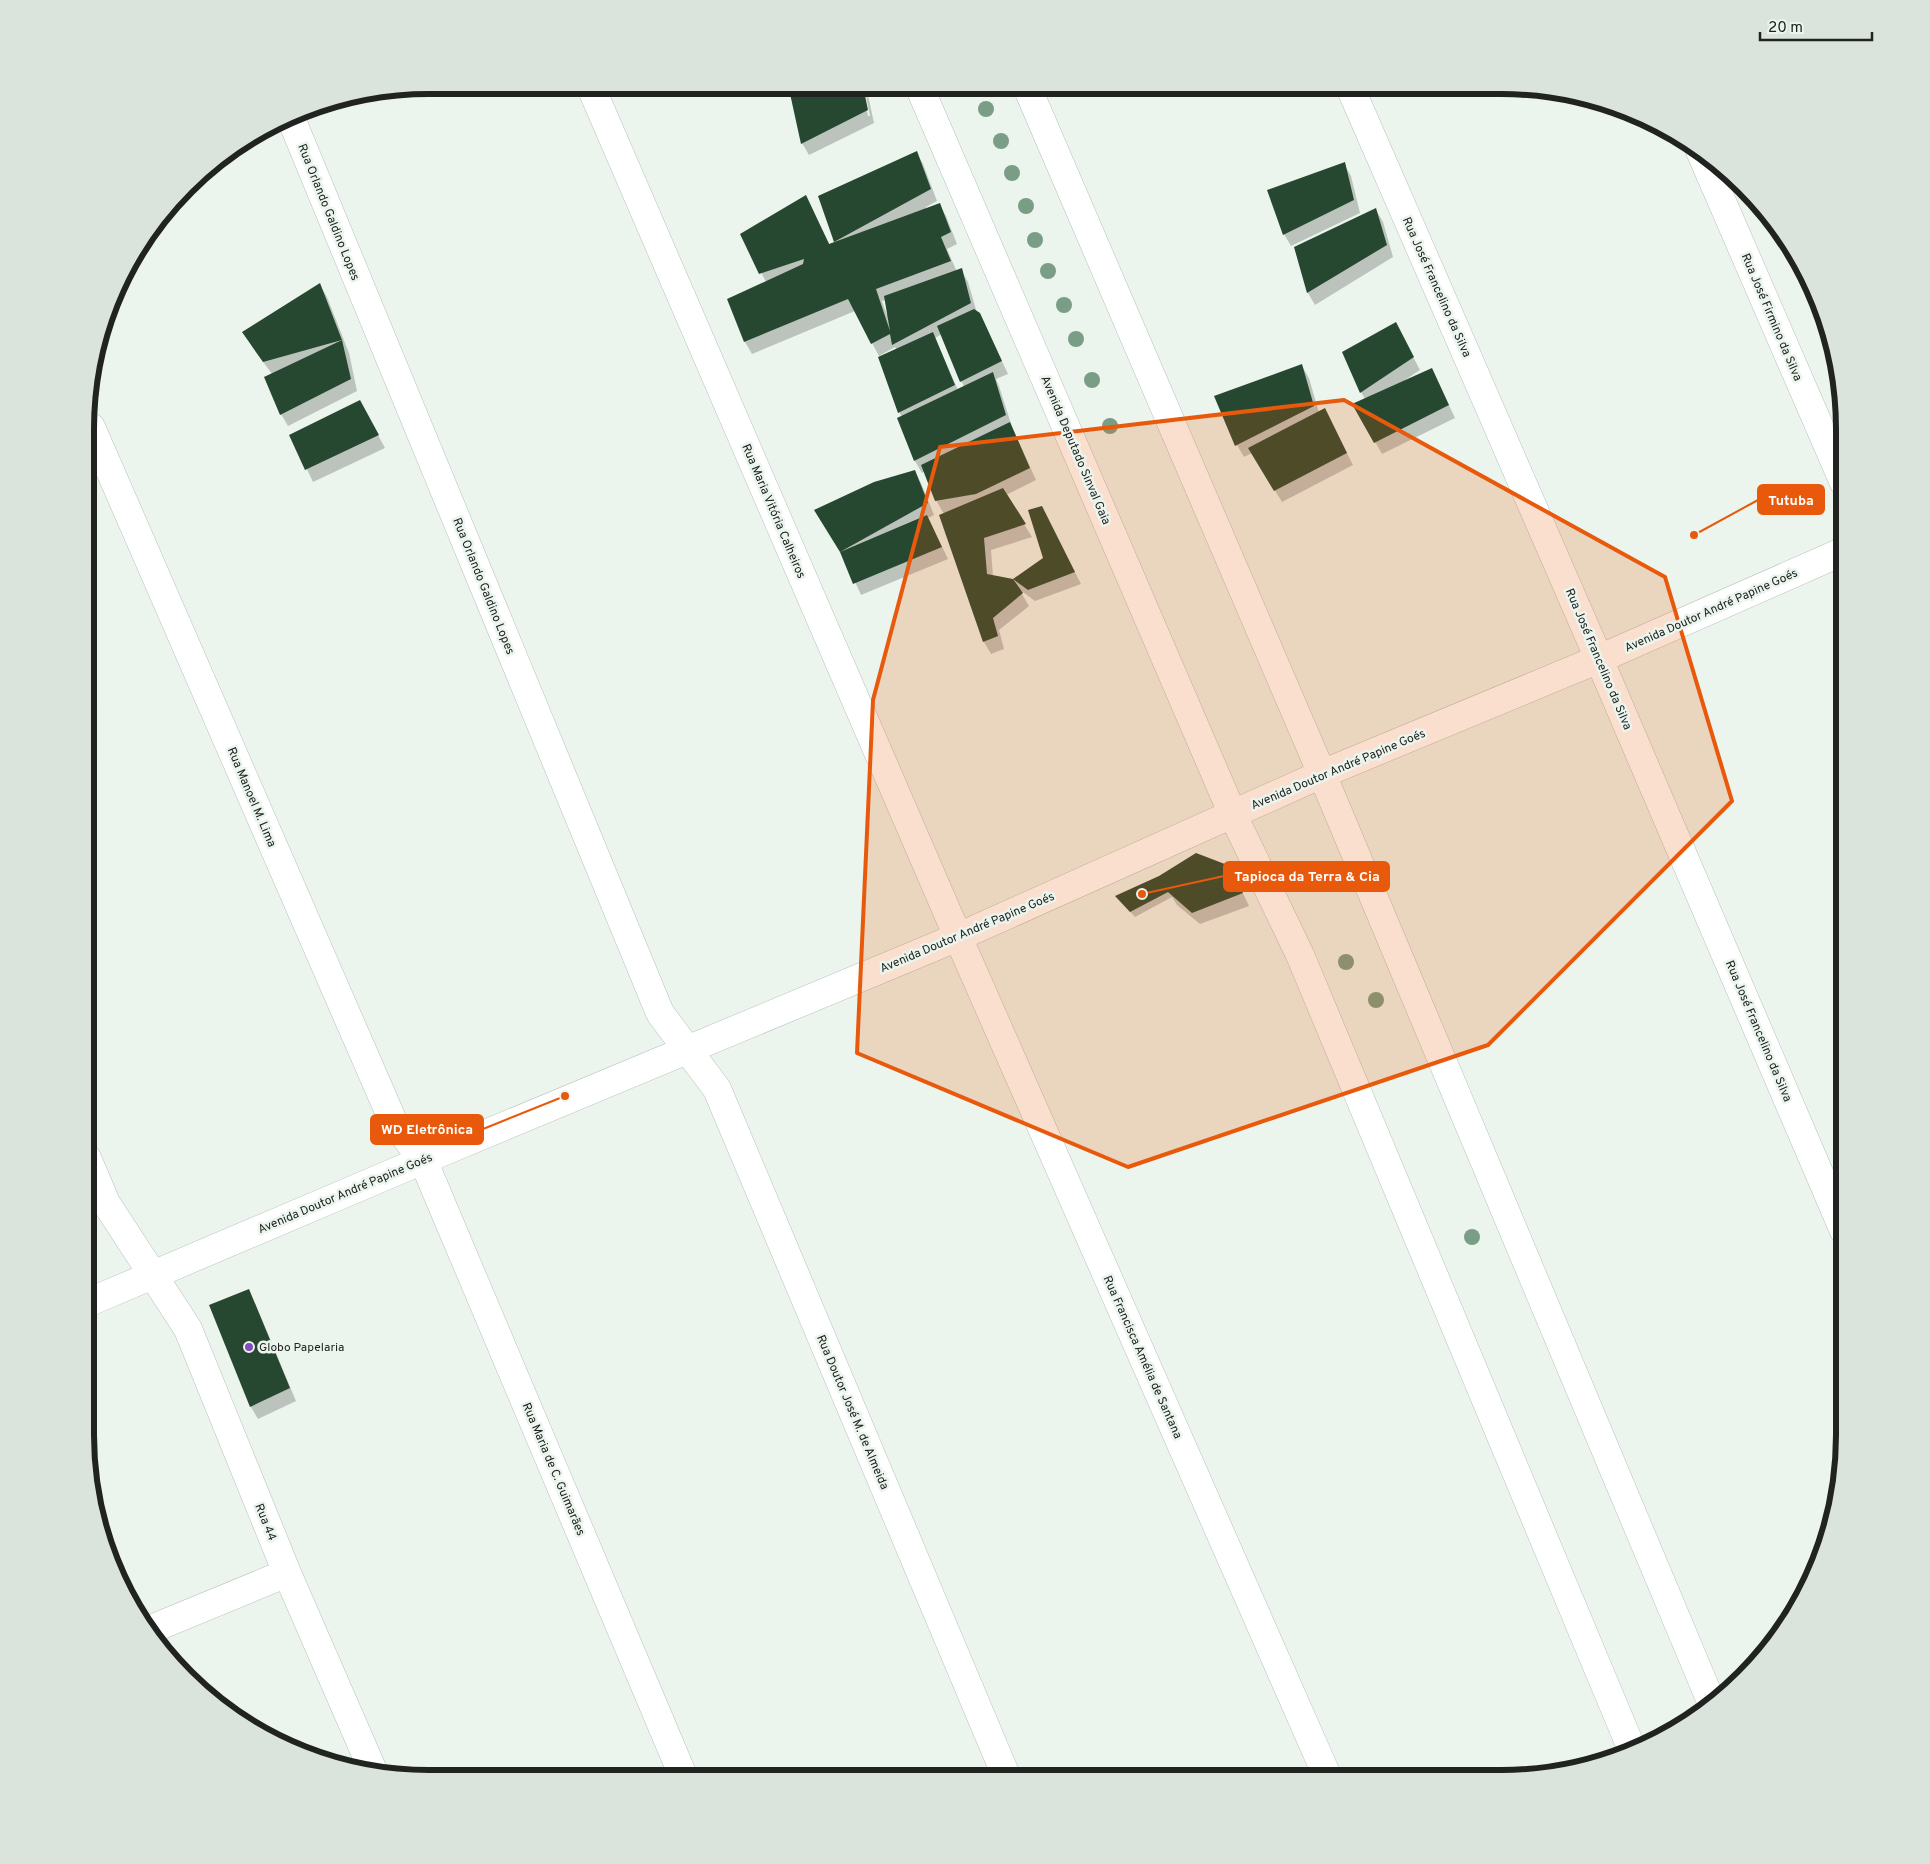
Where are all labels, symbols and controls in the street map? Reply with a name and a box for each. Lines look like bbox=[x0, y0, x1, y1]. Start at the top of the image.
scale bar bbox=[1760, 10, 1872, 42]
text: 20 m bbox=[1768, 19, 1803, 38]
street label: Rua Orlando Galdino Lopes bbox=[293, 142, 363, 283]
street label: Rua José Francelino da Silva bbox=[1398, 215, 1474, 360]
street label: Rua José Firmino da Silva bbox=[1737, 251, 1805, 384]
street label: Avenida Deputado Sinval Gaia bbox=[1036, 373, 1114, 527]
street label: Rua Maria Vitória Calheiros bbox=[737, 442, 809, 581]
callout: Tutuba bbox=[1758, 485, 1824, 514]
text: Tutuba bbox=[1768, 493, 1814, 510]
street label: Rua Orlando Galdino Lopes bbox=[448, 516, 518, 657]
street label: Avenida Doutor André Papine Goés bbox=[1622, 565, 1801, 656]
street label: Rua José Francelino da Silva bbox=[1561, 586, 1635, 732]
street label: Avenida Doutor André Papine Goés bbox=[1249, 726, 1428, 814]
street label: Rua Manoel M. Lima bbox=[223, 745, 279, 850]
callout: Tapioca da Terra & Cia bbox=[1224, 862, 1389, 891]
text: Tapioca da Terra & Cia bbox=[1234, 869, 1380, 886]
street label: Avenida Doutor André Papine Goés bbox=[878, 889, 1057, 977]
street label: Rua José Francelino da Silva bbox=[1721, 958, 1795, 1104]
callout: WD Eletrônica bbox=[371, 1115, 483, 1144]
text: WD Eletrônica bbox=[381, 1122, 473, 1139]
street label: Avenida Doutor André Papine Goés bbox=[256, 1150, 435, 1238]
street label: Rua Francisca Amélia de Santana bbox=[1099, 1273, 1185, 1442]
street label: Rua Doutor José M. de Almeida bbox=[812, 1333, 892, 1492]
place label: Globo Papelaria bbox=[259, 1340, 344, 1356]
marker: Globo Papelaria bbox=[243, 1341, 255, 1353]
street label: Rua Maria de C. Guimarães bbox=[518, 1400, 588, 1538]
street label: Rua 44 bbox=[250, 1501, 280, 1543]

